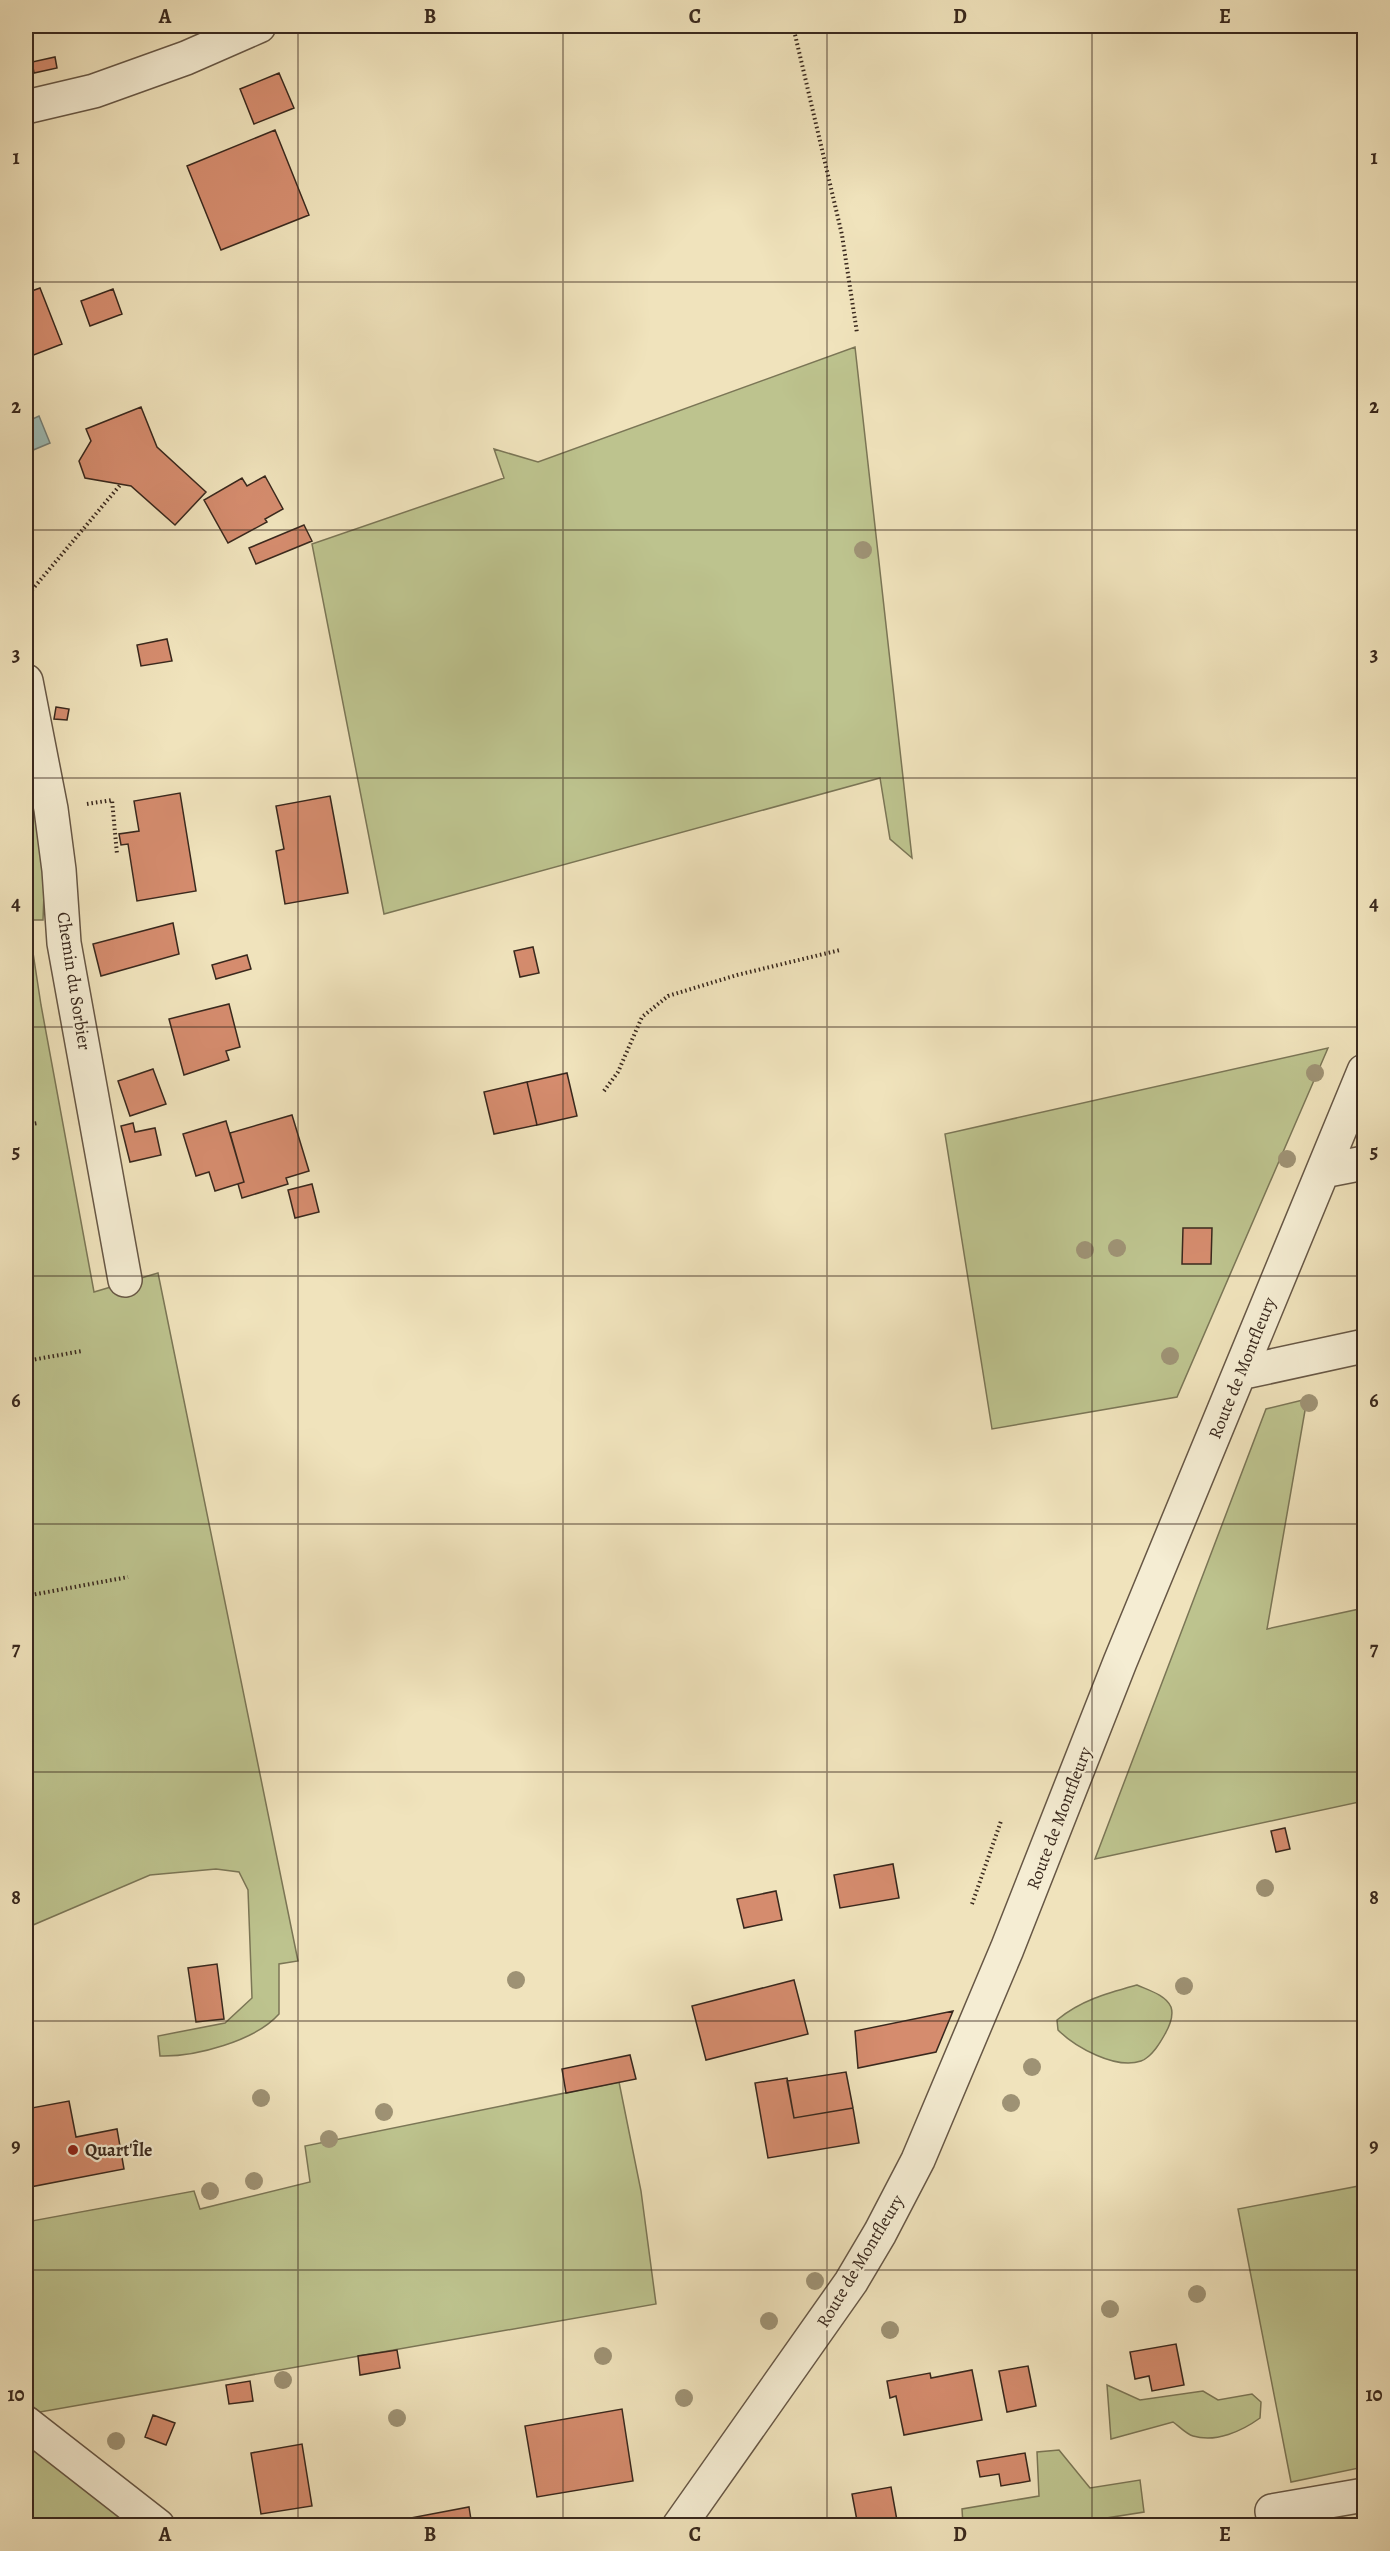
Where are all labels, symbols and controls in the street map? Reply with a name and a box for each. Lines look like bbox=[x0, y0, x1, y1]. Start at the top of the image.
text: A bbox=[158, 3, 172, 30]
text: B bbox=[424, 3, 436, 30]
text: C bbox=[689, 3, 701, 30]
text: D bbox=[953, 3, 967, 30]
text: E bbox=[1219, 3, 1231, 30]
text: 1 bbox=[12, 144, 20, 171]
text: 1 bbox=[1370, 144, 1378, 171]
text: 2 bbox=[11, 393, 21, 420]
text: 2 bbox=[1369, 393, 1379, 420]
text: 3 bbox=[12, 641, 20, 668]
text: 3 bbox=[1370, 641, 1378, 668]
text: 4 bbox=[11, 890, 21, 917]
text: 4 bbox=[1369, 890, 1379, 917]
street label: Chemin du Sorbier bbox=[51, 910, 97, 1052]
text: 5 bbox=[12, 1138, 20, 1165]
text: 5 bbox=[1370, 1138, 1378, 1165]
street label: Route de Montfleury bbox=[1203, 1293, 1282, 1443]
text: 6 bbox=[11, 1387, 21, 1414]
text: 6 bbox=[1369, 1387, 1379, 1414]
text: 7 bbox=[12, 1635, 21, 1662]
text: 7 bbox=[1370, 1635, 1379, 1662]
street label: Route de Montfleury bbox=[1021, 1742, 1098, 1893]
text: 8 bbox=[11, 1884, 21, 1911]
text: 8 bbox=[1369, 1884, 1379, 1911]
text: 9 bbox=[11, 2132, 21, 2159]
text: 9 bbox=[1369, 2132, 1379, 2159]
place label: Quart'Île bbox=[85, 2138, 152, 2162]
marker: Quart'Île bbox=[66, 2143, 80, 2157]
street label: Route de Montfleury bbox=[811, 2189, 910, 2332]
text: 10 bbox=[7, 2381, 25, 2408]
text: 10 bbox=[1365, 2381, 1383, 2408]
text: A bbox=[158, 2521, 172, 2548]
text: B bbox=[424, 2521, 436, 2548]
text: C bbox=[689, 2521, 701, 2548]
text: D bbox=[953, 2521, 967, 2548]
text: E bbox=[1219, 2521, 1231, 2548]

